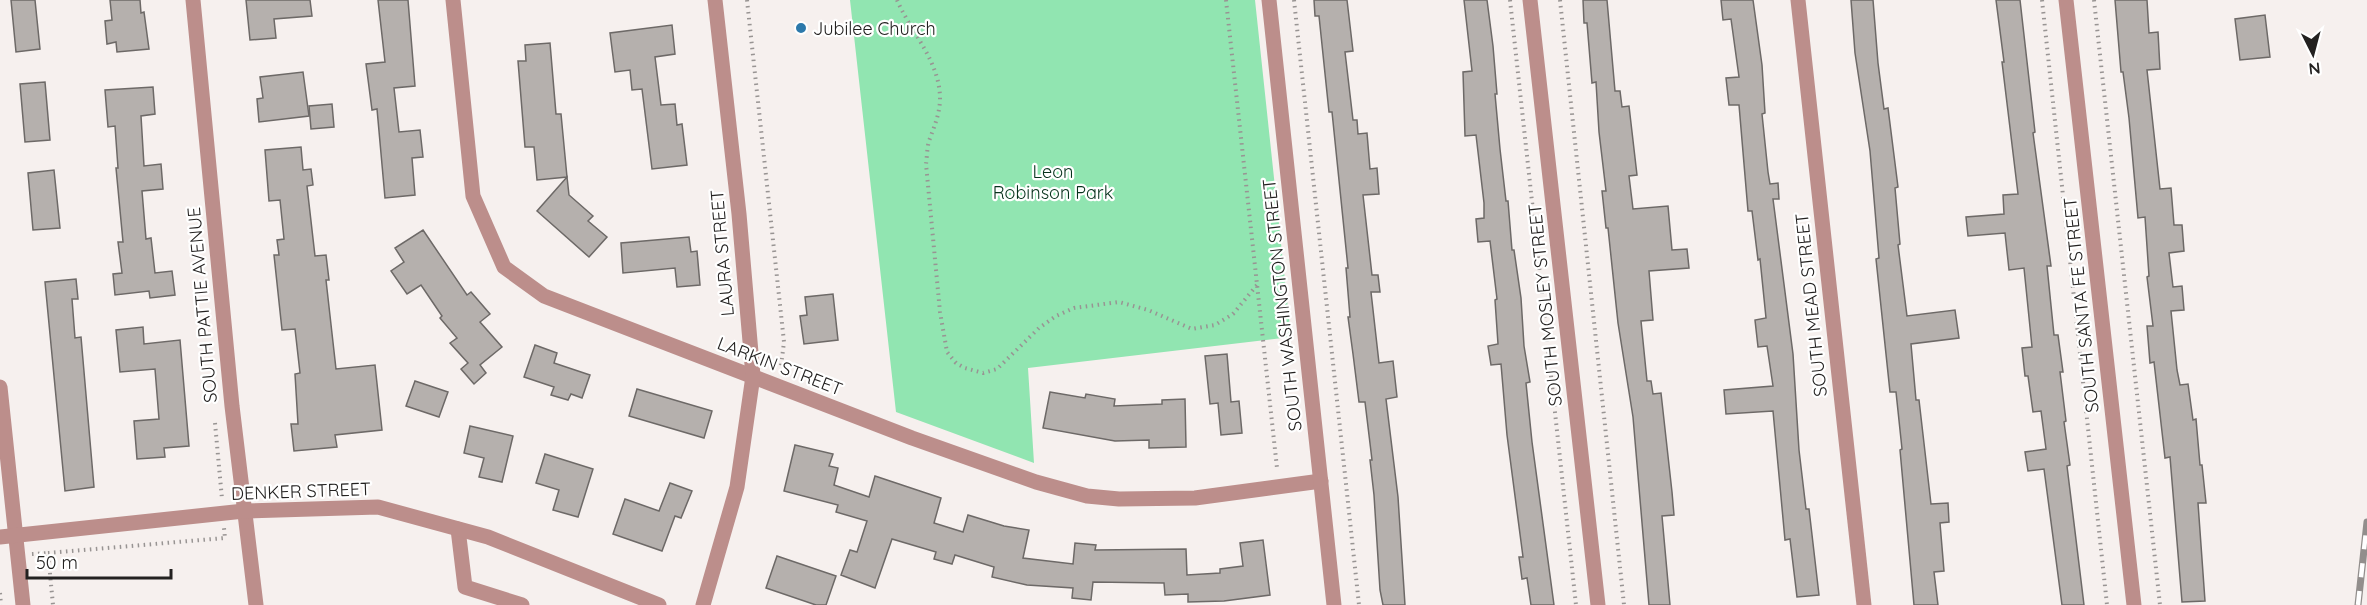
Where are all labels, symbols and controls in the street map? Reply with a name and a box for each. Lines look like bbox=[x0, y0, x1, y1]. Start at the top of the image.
place label: Jubilee Church bbox=[813, 17, 936, 40]
marker: Jubilee Church bbox=[794, 21, 808, 35]
north arrow bbox=[2283, 24, 2343, 84]
text: N bbox=[2308, 58, 2321, 79]
park label: Leon Robinson Park bbox=[993, 160, 1113, 204]
street label: SOUTH WASHINGTON STREET bbox=[1257, 178, 1307, 432]
street label: LAURA STREET bbox=[705, 189, 739, 317]
street label: SOUTH SANTA FE STREET bbox=[2058, 196, 2104, 414]
street label: SOUTH MOSLEY STREET bbox=[1523, 203, 1567, 407]
street label: SOUTH PATTIE AVENUE bbox=[182, 206, 222, 404]
street label: SOUTH MEAD STREET bbox=[1790, 212, 1832, 398]
street label: LARKIN STREET bbox=[714, 332, 846, 400]
street label: DENKER STREET bbox=[231, 477, 371, 505]
scale bar bbox=[27, 542, 171, 580]
text: 50 m bbox=[36, 551, 78, 574]

